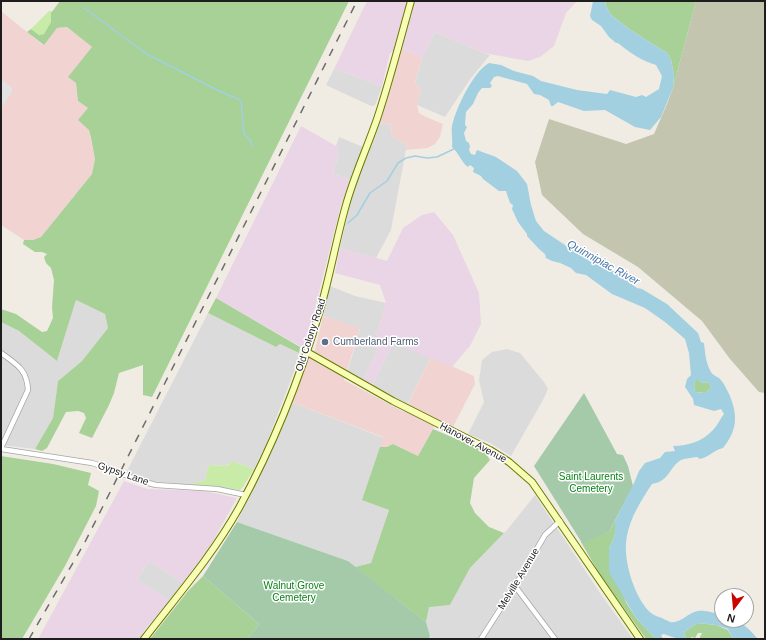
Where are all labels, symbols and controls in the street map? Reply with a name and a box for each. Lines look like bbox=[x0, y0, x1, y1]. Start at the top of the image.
water label: Quinnipiac River bbox=[565, 238, 641, 288]
street label: Old Colony Road bbox=[294, 297, 328, 373]
place label: Cumberland Farms bbox=[333, 336, 419, 348]
marker: Cumberland Farms bbox=[320, 337, 330, 347]
street label: Hanover Avenue bbox=[437, 420, 509, 466]
street label: Gypsy Lane bbox=[96, 460, 150, 488]
park label: Saint Laurents Cemetery bbox=[559, 471, 623, 494]
street label: Melville Avenue bbox=[496, 546, 542, 612]
park label: Walnut Grove Cemetery bbox=[264, 580, 324, 604]
north arrow bbox=[714, 588, 754, 628]
text: N bbox=[725, 612, 736, 625]

